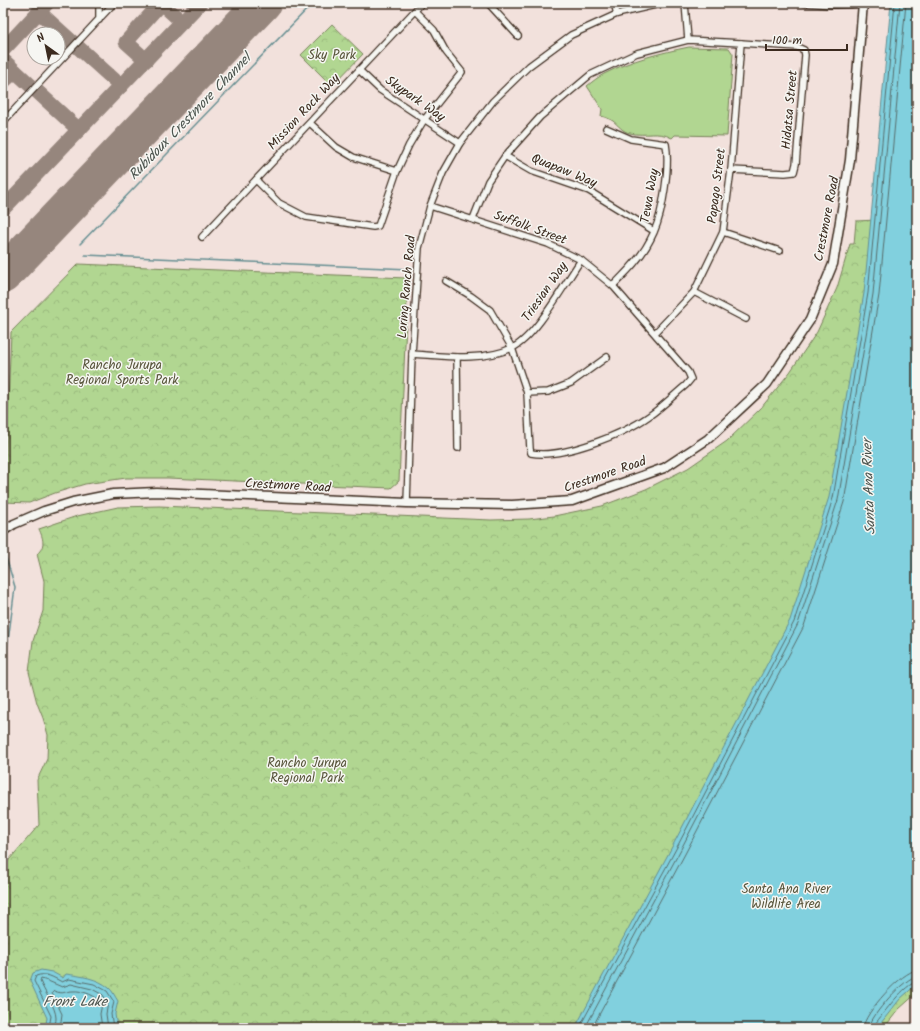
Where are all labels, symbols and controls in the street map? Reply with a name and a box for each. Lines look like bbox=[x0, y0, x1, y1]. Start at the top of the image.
north arrow bbox=[26, 26, 66, 66]
scale bar bbox=[766, 26, 847, 52]
text: N bbox=[33, 29, 49, 48]
text: 100 m bbox=[772, 31, 803, 50]
park label: Sky Park bbox=[308, 45, 357, 66]
water label: Rubidoux Crestmore Channel bbox=[123, 47, 258, 185]
street label: Mission Rock Way bbox=[263, 68, 346, 155]
street label: Hidatsa Street bbox=[776, 69, 804, 150]
street label: Skypark Way bbox=[381, 70, 450, 128]
street label: Papago Street bbox=[702, 146, 732, 225]
street label: Quapaw Way bbox=[528, 148, 601, 194]
street label: Tewa Way bbox=[635, 166, 665, 225]
street label: Crestmore Road bbox=[808, 174, 846, 263]
street label: Suffolk Street bbox=[491, 205, 570, 251]
street label: Loring Ranch Road bbox=[392, 234, 422, 339]
street label: Triesian Way bbox=[516, 257, 574, 326]
park label: Rancho Jurupa Regional Sports Park bbox=[66, 355, 179, 391]
water label: Santa Ana River bbox=[856, 436, 882, 535]
street label: Crestmore Road bbox=[561, 451, 650, 499]
street label: Crestmore Road bbox=[244, 473, 332, 499]
park label: Rancho Jurupa Regional Park bbox=[267, 753, 347, 789]
park label: Santa Ana River Wildlife Area bbox=[742, 879, 831, 915]
water label: Front Lake bbox=[43, 991, 109, 1013]

